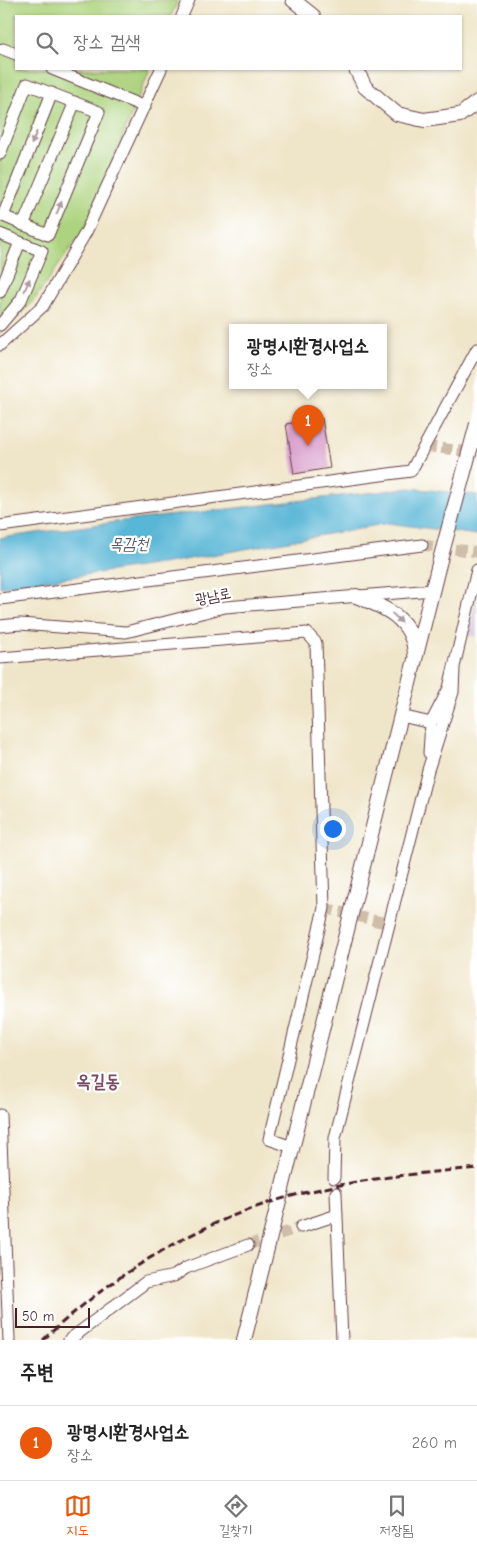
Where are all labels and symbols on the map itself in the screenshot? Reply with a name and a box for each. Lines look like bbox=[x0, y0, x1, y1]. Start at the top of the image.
one-way arrow bbox=[30, 131, 37, 146]
one-way arrow bbox=[56, 201, 64, 215]
one-way arrow bbox=[24, 278, 32, 292]
pin: 1 bbox=[292, 405, 324, 446]
water label: 목감천 bbox=[110, 535, 150, 553]
street label: 광남로 bbox=[194, 584, 232, 608]
one-way arrow bbox=[391, 612, 404, 623]
your location bbox=[320, 816, 346, 842]
district label: 옥길동 bbox=[76, 1071, 120, 1092]
scale bar bbox=[15, 1305, 90, 1328]

